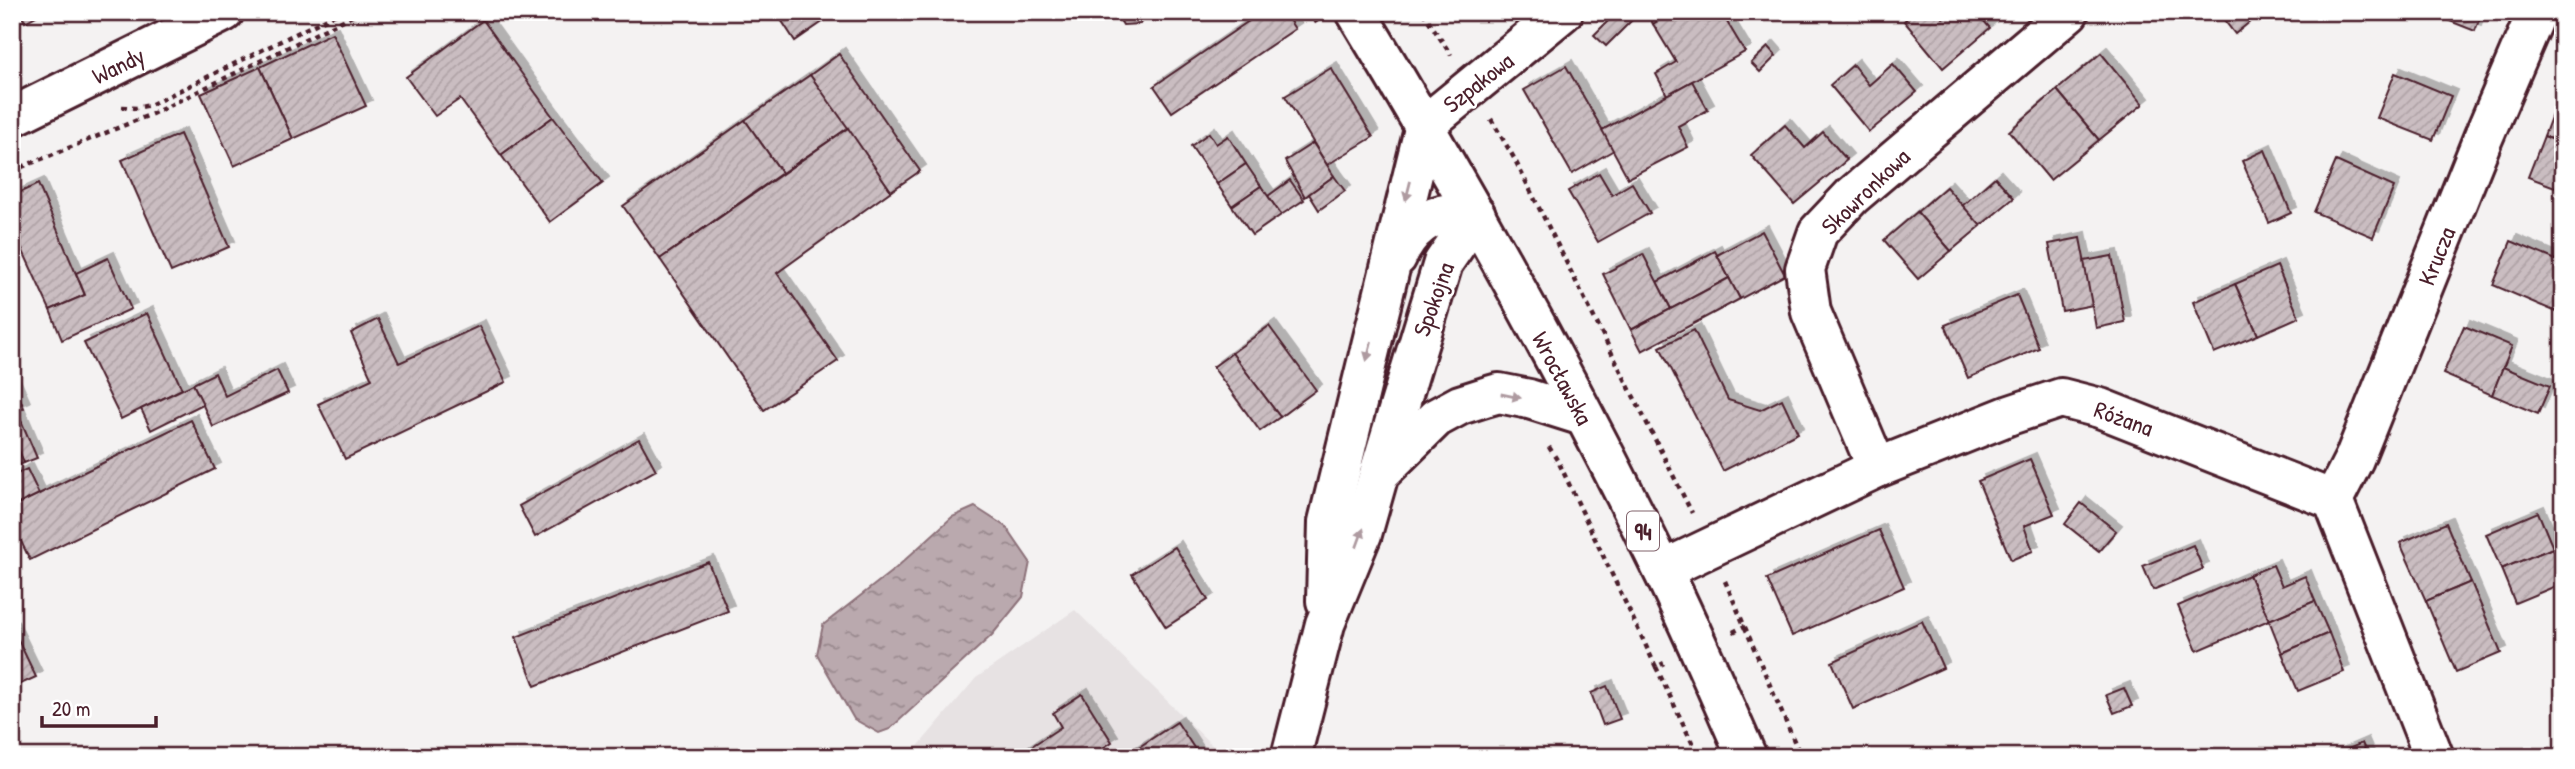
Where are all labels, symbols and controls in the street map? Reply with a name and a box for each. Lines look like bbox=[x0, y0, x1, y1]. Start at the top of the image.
street label: Wandy bbox=[86, 39, 150, 91]
street label: Szpakowa bbox=[1436, 44, 1520, 120]
street label: Skowronkowa bbox=[1814, 141, 1916, 241]
one-way arrow bbox=[1403, 180, 1414, 202]
street label: Krucza bbox=[2410, 222, 2462, 290]
street label: Spokojna bbox=[1405, 258, 1461, 340]
street label: Wrocławska bbox=[1525, 326, 1601, 430]
one-way arrow bbox=[1363, 340, 1374, 362]
one-way arrow bbox=[1500, 390, 1522, 401]
street label: Różana bbox=[2090, 393, 2158, 443]
road number: 94 bbox=[1627, 512, 1659, 551]
one-way arrow bbox=[1354, 528, 1365, 549]
scale bar bbox=[42, 685, 156, 729]
text: 20 m bbox=[52, 694, 90, 723]

